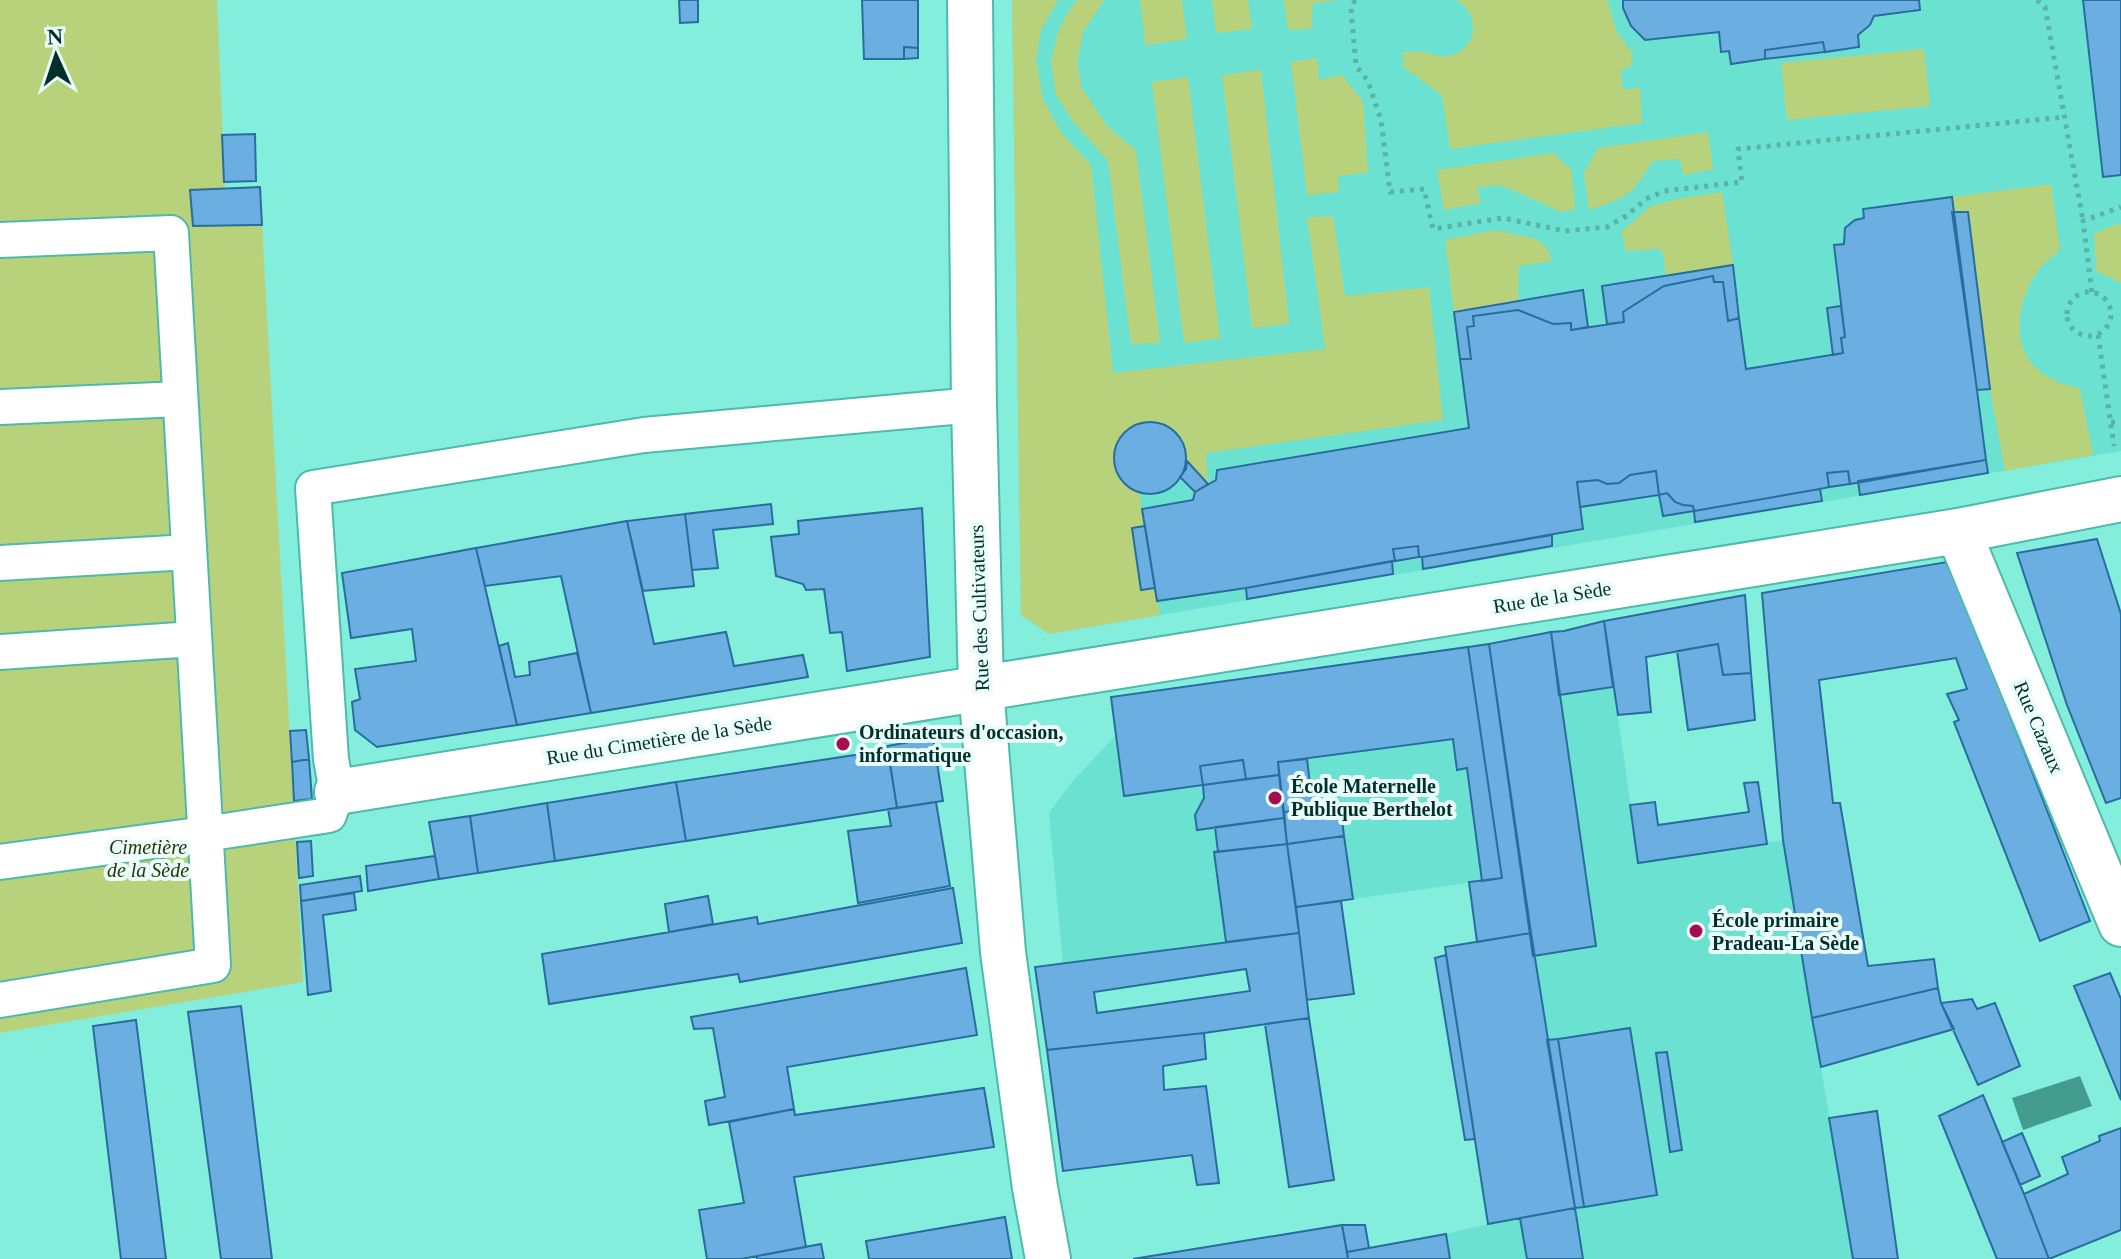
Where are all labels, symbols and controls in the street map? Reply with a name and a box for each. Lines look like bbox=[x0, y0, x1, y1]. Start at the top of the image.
north arrow bbox=[16, 16, 96, 96]
text: N bbox=[46, 24, 64, 49]
street label: Rue des Cultivateurs bbox=[965, 524, 993, 692]
street label: Rue de la Sède bbox=[1491, 577, 1613, 617]
street label: Rue Cazaux bbox=[2010, 678, 2068, 776]
street label: Rue du Cimetière de la Sède bbox=[545, 711, 774, 769]
place label: Ordinateurs d'occasion, informatique bbox=[859, 721, 1063, 767]
marker: Ordinateurs d'occasion, informatique bbox=[834, 735, 852, 753]
place label: École Maternelle Publique Berthelot bbox=[1291, 775, 1453, 821]
marker: École Maternelle Publique Berthelot bbox=[1266, 789, 1284, 807]
park label: Cimetière de la Sède bbox=[107, 836, 189, 881]
place label: École primaire Pradeau-La Sède bbox=[1712, 909, 1859, 954]
marker: École primaire Pradeau-La Sède bbox=[1687, 922, 1705, 940]

